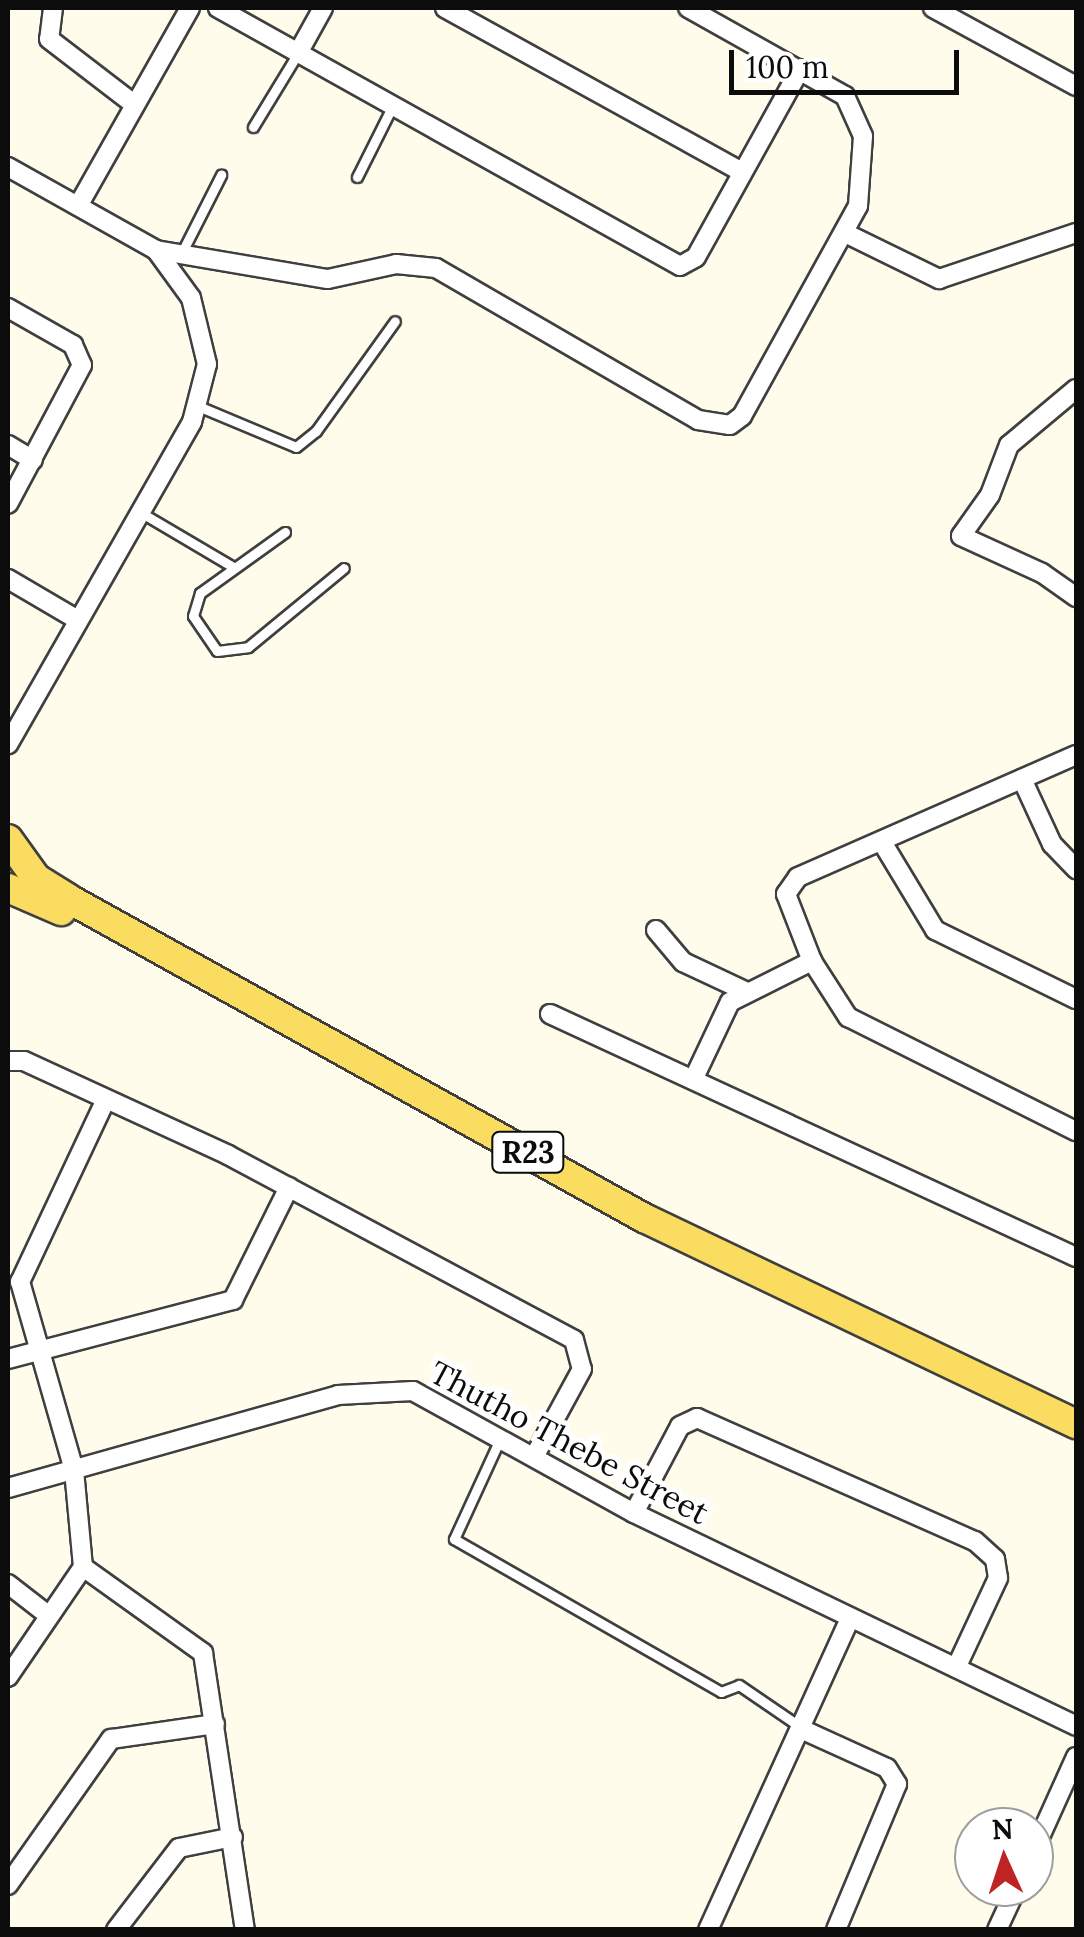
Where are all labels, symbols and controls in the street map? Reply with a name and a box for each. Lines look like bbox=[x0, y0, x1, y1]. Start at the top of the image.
scale bar bbox=[734, 30, 964, 92]
text: 100 m bbox=[746, 48, 829, 86]
road number: R23 bbox=[490, 1127, 566, 1177]
street label: Thutho Thebe Street bbox=[423, 1353, 715, 1533]
north arrow bbox=[954, 1807, 1054, 1907]
text: N bbox=[991, 1810, 1014, 1848]

